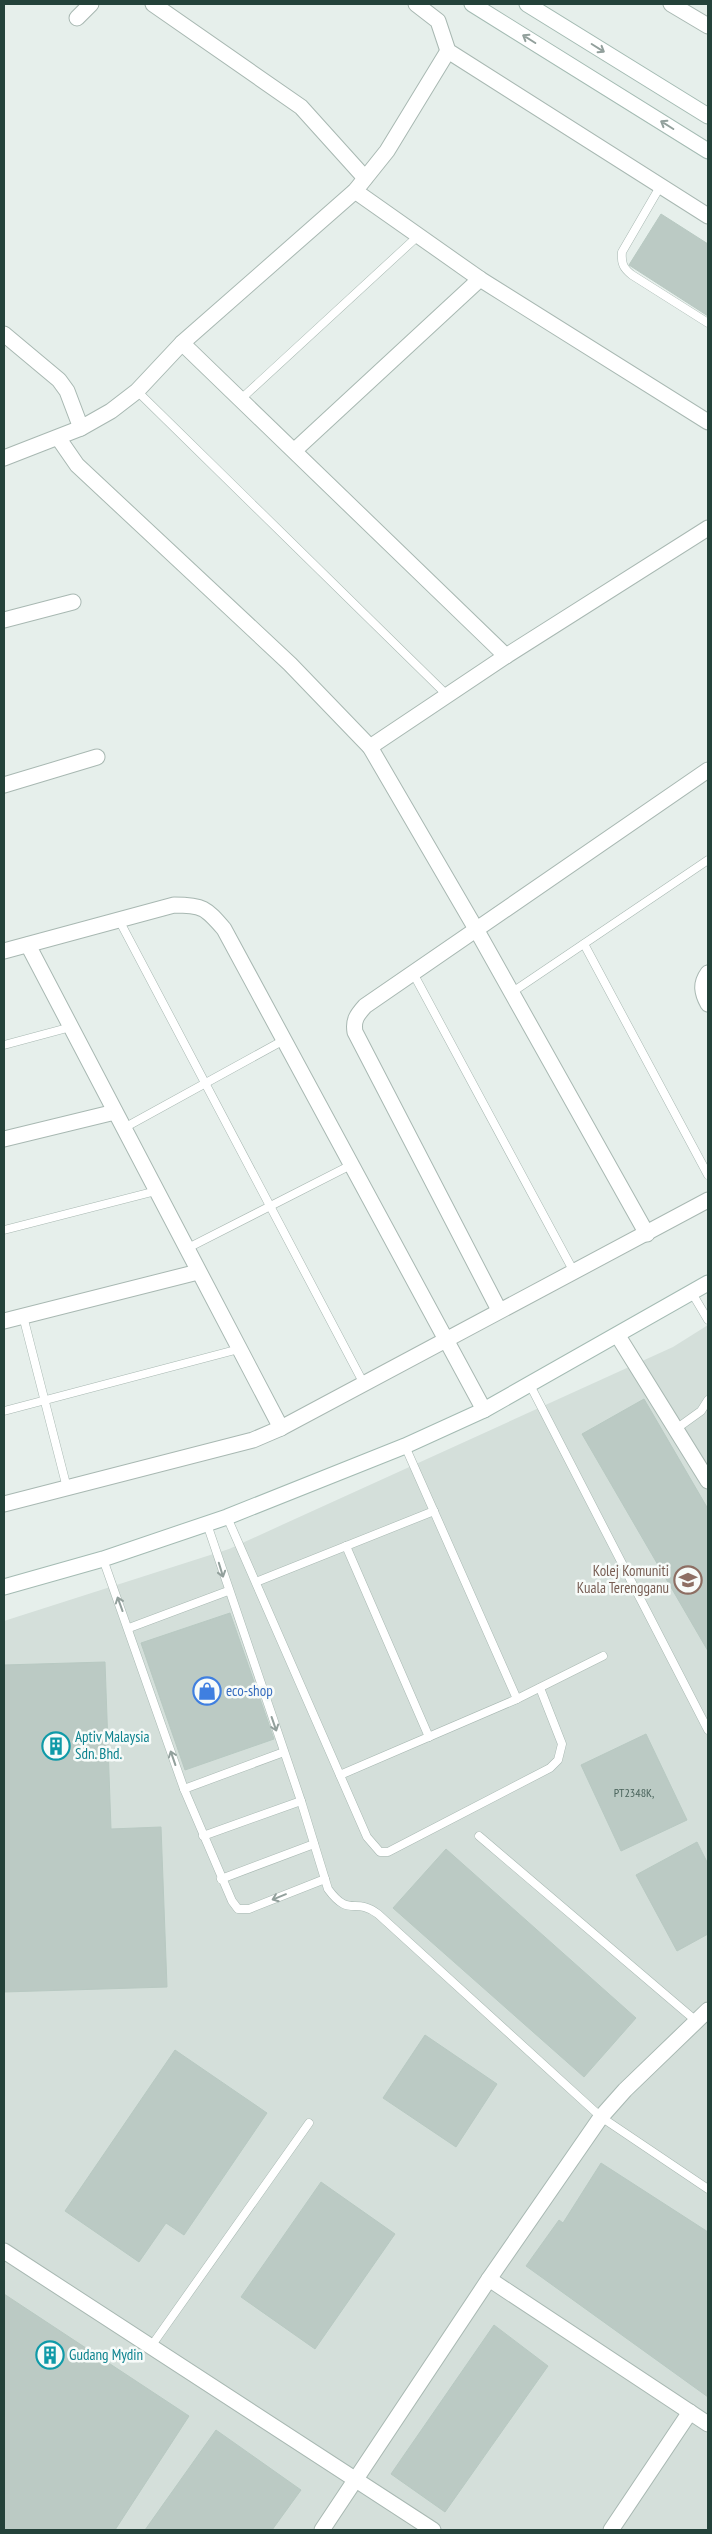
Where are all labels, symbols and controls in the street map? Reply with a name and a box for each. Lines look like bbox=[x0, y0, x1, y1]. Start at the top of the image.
one-way arrow bbox=[522, 34, 536, 44]
one-way arrow bbox=[591, 43, 605, 53]
one-way arrow bbox=[660, 120, 674, 130]
place label: Kolej Komuniti Kuala Terengganu bbox=[577, 1561, 669, 1597]
one-way arrow bbox=[217, 1562, 227, 1578]
school or university icon: Kolej Komuniti Kuala Terengganu bbox=[673, 1565, 703, 1595]
one-way arrow bbox=[115, 1597, 124, 1612]
shop icon: eco-shop bbox=[192, 1676, 222, 1706]
place label: eco-shop bbox=[226, 1681, 273, 1700]
one-way arrow bbox=[270, 1715, 279, 1731]
place label: Aptiv Malaysia Sdn. Bhd. bbox=[75, 1727, 150, 1763]
building icon: Aptiv Malaysia Sdn. Bhd. bbox=[41, 1731, 71, 1761]
one-way arrow bbox=[168, 1750, 178, 1766]
house number: PT2348K, bbox=[614, 1785, 654, 1800]
one-way arrow bbox=[272, 1893, 287, 1902]
building icon: Gudang Mydin bbox=[35, 2340, 65, 2370]
place label: Gudang Mydin bbox=[69, 2345, 143, 2364]

